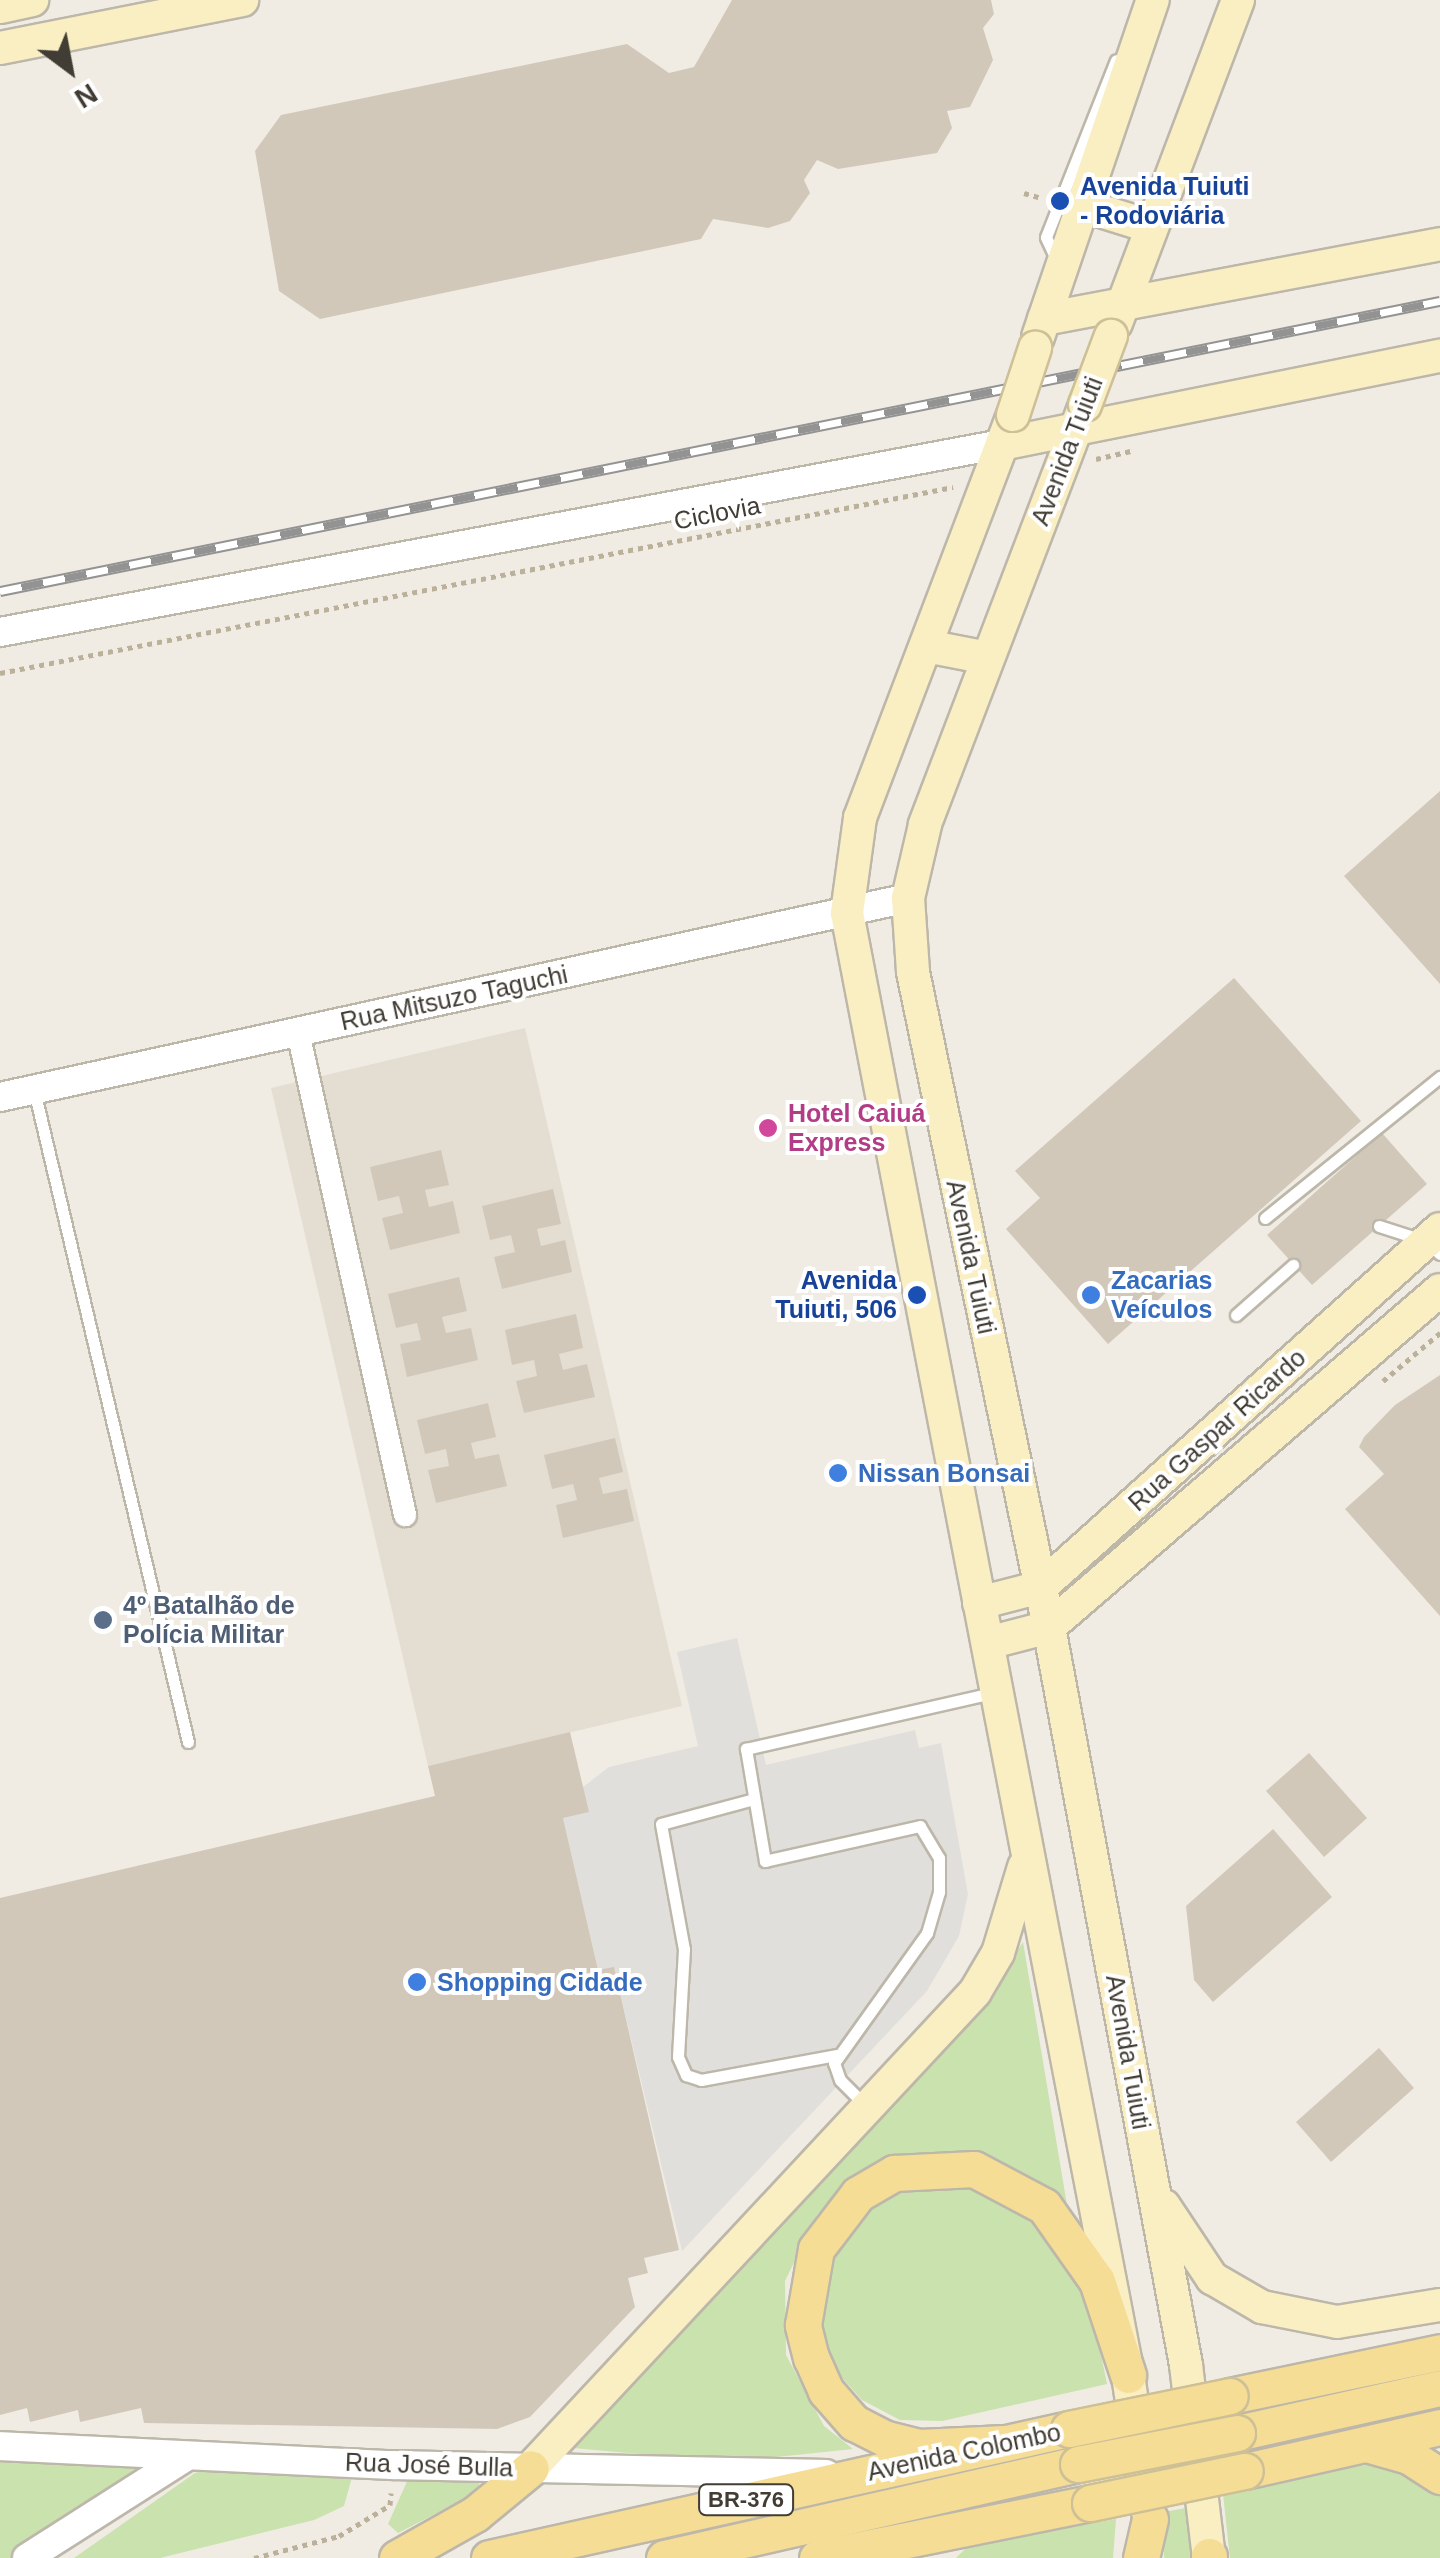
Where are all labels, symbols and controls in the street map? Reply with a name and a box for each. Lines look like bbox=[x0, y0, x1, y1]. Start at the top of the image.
north arrow bbox=[20, 20, 120, 120]
text: N bbox=[69, 77, 103, 114]
place label: Avenida Tuiuti - Rodoviária bbox=[1080, 172, 1249, 231]
marker: Avenida Tuiuti - Rodoviária bbox=[1049, 190, 1071, 212]
street label: Avenida Tuiuti bbox=[1025, 372, 1109, 530]
street label: Ciclovia bbox=[671, 490, 763, 536]
street label: Rua Mitsuzo Taguchi bbox=[337, 959, 571, 1037]
place label: Hotel Caiuá Express bbox=[788, 1099, 926, 1158]
marker: Hotel Caiuá Express bbox=[757, 1117, 779, 1139]
street label: Avenida Tuiuti bbox=[940, 1177, 1002, 1337]
place label: Avenida Tuiuti, 506 bbox=[775, 1266, 897, 1325]
place label: Zacarias Veículos bbox=[1111, 1266, 1212, 1325]
marker: Avenida Tuiuti, 506 bbox=[906, 1284, 928, 1306]
marker: Zacarias Veículos bbox=[1080, 1284, 1102, 1306]
street label: Rua Gaspar Ricardo bbox=[1122, 1343, 1312, 1517]
place label: Nissan Bonsai bbox=[858, 1458, 1030, 1488]
marker: Nissan Bonsai bbox=[827, 1462, 849, 1484]
place label: 4º Batalhão de Polícia Militar bbox=[123, 1591, 295, 1650]
marker: 4º Batalhão de Polícia Militar bbox=[92, 1609, 114, 1631]
place label: Shopping Cidade bbox=[437, 1967, 643, 1997]
marker: Shopping Cidade bbox=[406, 1971, 428, 1993]
street label: Avenida Tuiuti bbox=[1100, 1972, 1156, 2132]
street label: Avenida Colombo bbox=[865, 2417, 1063, 2487]
street label: Rua José Bulla bbox=[344, 2447, 514, 2483]
road number: BR-376 bbox=[696, 2483, 796, 2517]

